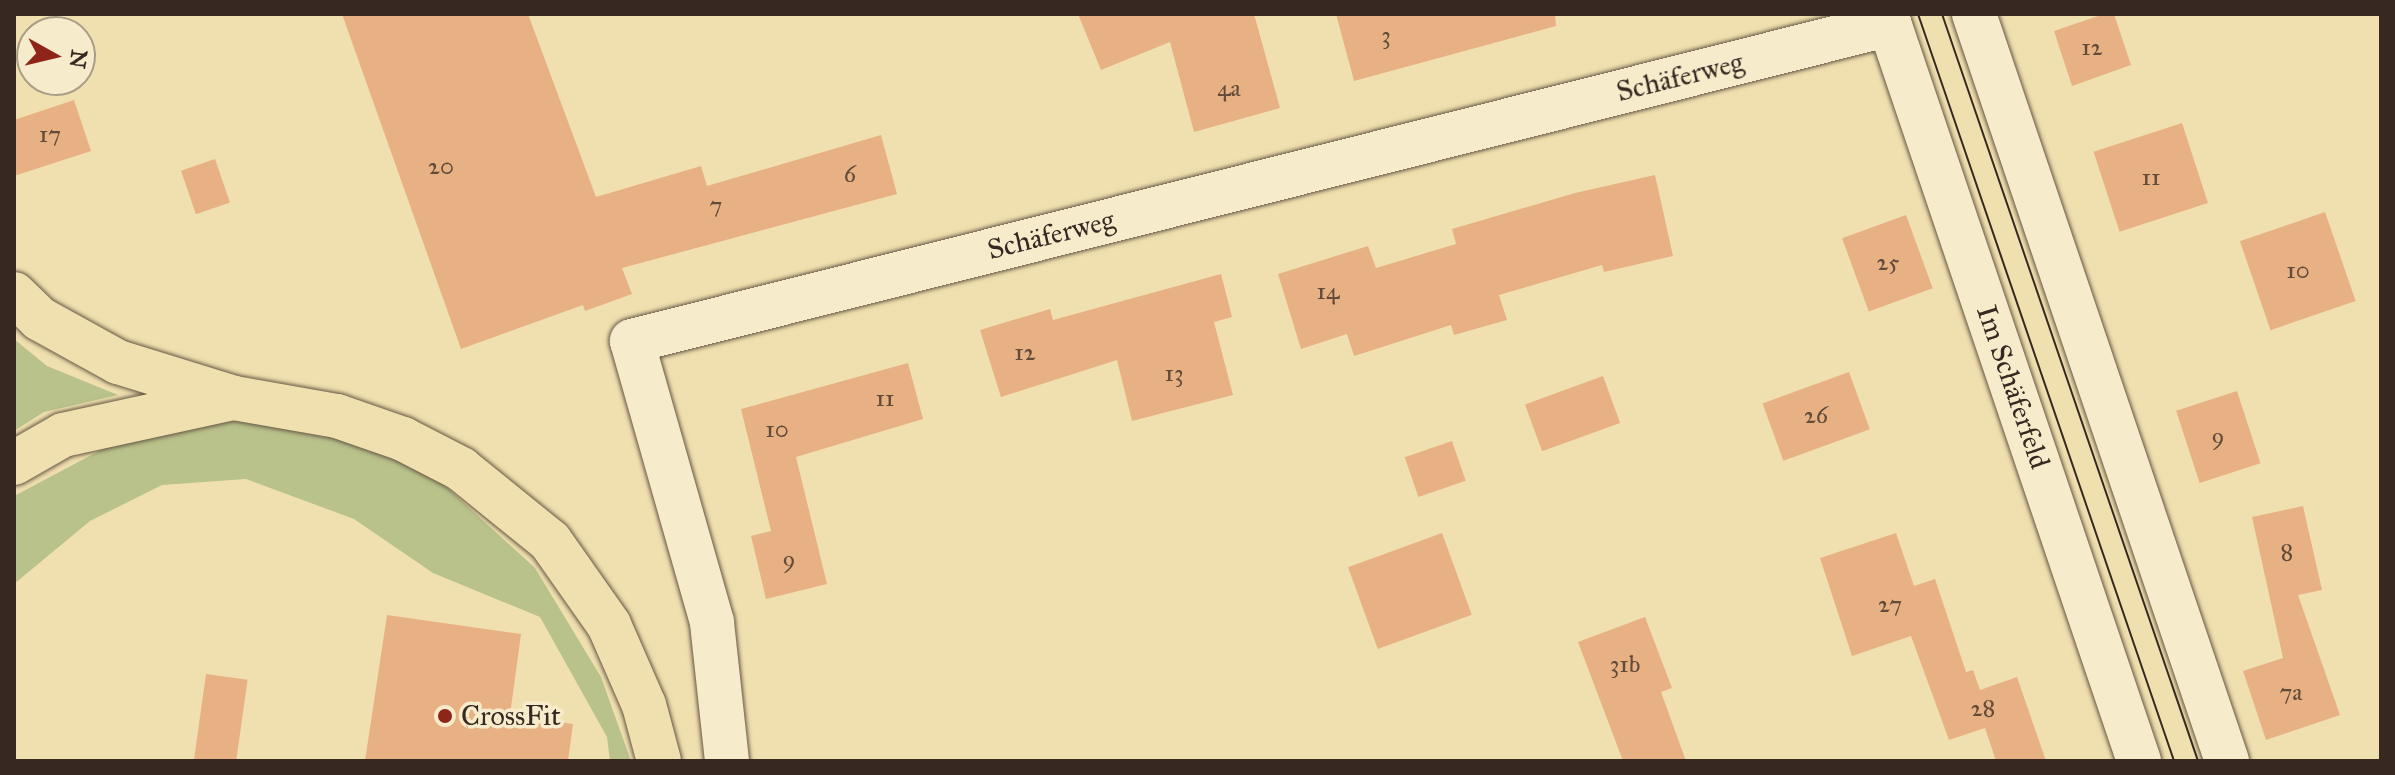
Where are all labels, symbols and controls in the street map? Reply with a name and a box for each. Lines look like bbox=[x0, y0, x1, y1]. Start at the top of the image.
north arrow bbox=[16, 16, 96, 96]
house number: 3 bbox=[1381, 22, 1391, 50]
house number: 12 bbox=[2081, 34, 2103, 62]
street label: Schäferweg bbox=[1613, 45, 1747, 109]
text: N bbox=[64, 48, 93, 70]
house number: 4a bbox=[1217, 75, 1241, 103]
house number: 17 bbox=[39, 121, 61, 149]
house number: 20 bbox=[428, 153, 454, 181]
house number: 6 bbox=[844, 161, 856, 189]
house number: 11 bbox=[2142, 164, 2160, 192]
house number: 7 bbox=[710, 192, 722, 220]
street label: Schäferweg bbox=[984, 203, 1118, 267]
house number: 25 bbox=[1877, 249, 1899, 277]
house number: 10 bbox=[2286, 257, 2310, 285]
house number: 14 bbox=[1317, 278, 1339, 306]
street label: Im Schäferfeld bbox=[1969, 301, 2057, 473]
house number: 12 bbox=[1014, 339, 1036, 367]
house number: 13 bbox=[1164, 360, 1184, 388]
house number: 11 bbox=[876, 385, 894, 413]
house number: 26 bbox=[1804, 402, 1828, 430]
house number: 10 bbox=[765, 416, 789, 444]
house number: 9 bbox=[2212, 423, 2224, 451]
house number: 8 bbox=[2281, 539, 2293, 567]
house number: 9 bbox=[783, 546, 795, 574]
house number: 27 bbox=[1878, 591, 1902, 619]
house number: 31b bbox=[1610, 651, 1640, 679]
house number: 7a bbox=[2280, 679, 2302, 707]
house number: 28 bbox=[1971, 695, 1995, 723]
place label: CrossFit bbox=[461, 699, 561, 733]
marker: CrossFit bbox=[436, 707, 454, 725]

